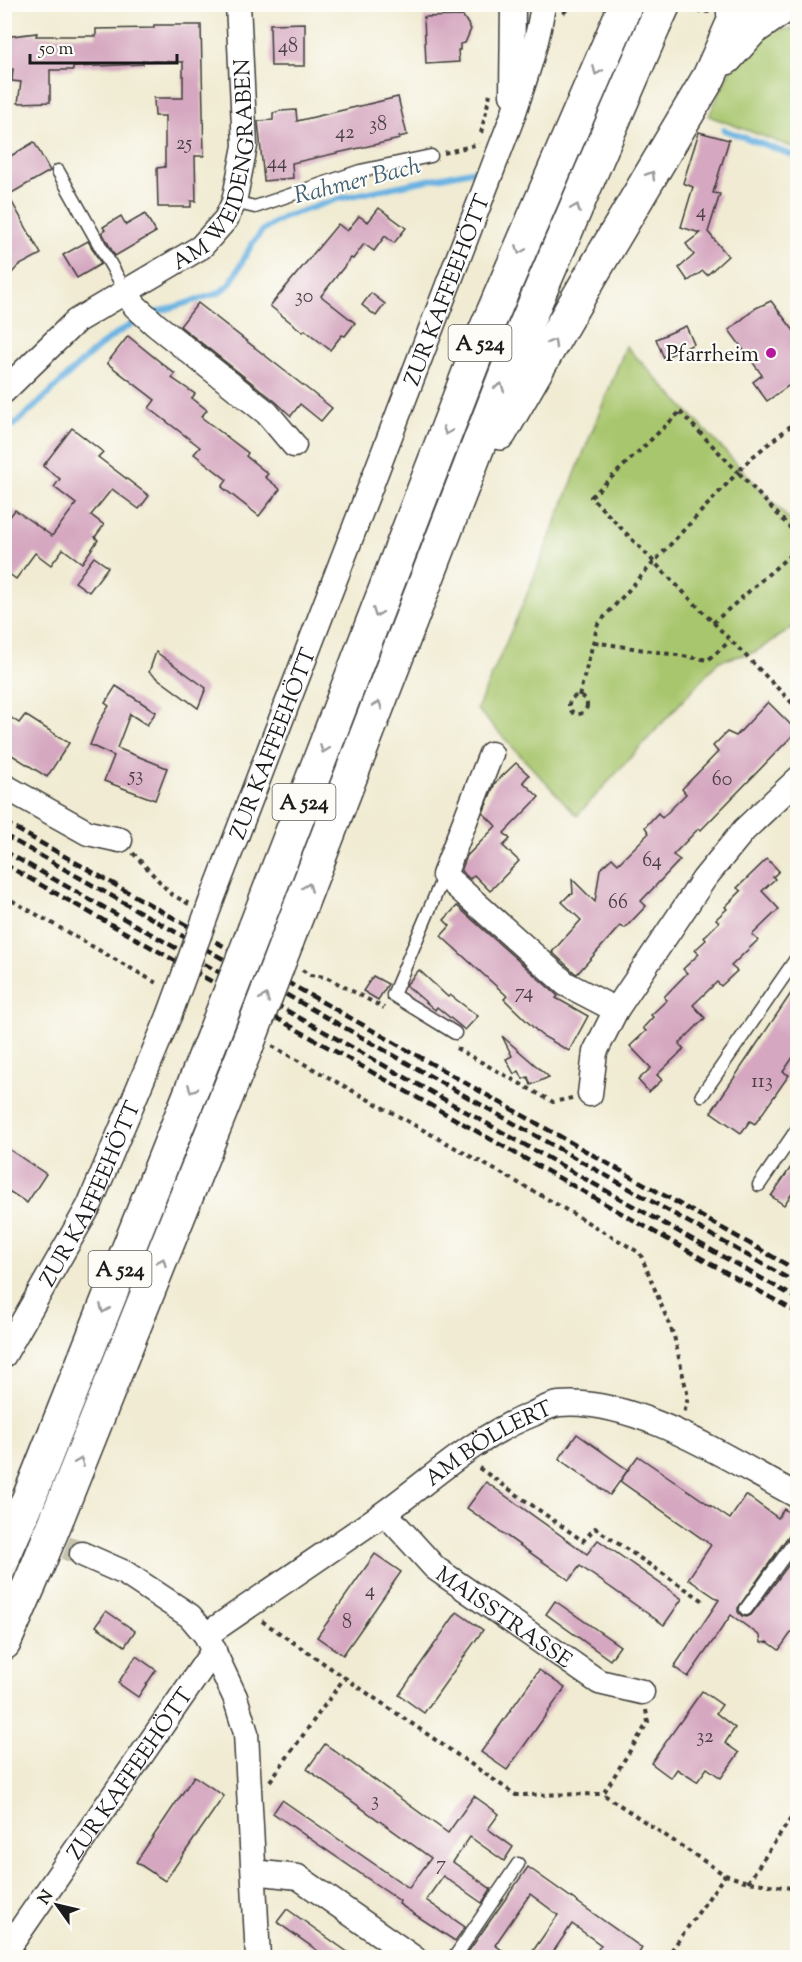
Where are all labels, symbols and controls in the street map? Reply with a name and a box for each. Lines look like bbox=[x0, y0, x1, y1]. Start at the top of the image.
scale bar bbox=[30, 27, 177, 65]
house number: 48 bbox=[278, 33, 298, 62]
text: 50 m bbox=[38, 37, 74, 63]
street label: AM WEIDENGRABEN bbox=[167, 58, 265, 280]
one-way arrow bbox=[592, 64, 604, 75]
house number: 38 bbox=[369, 111, 387, 140]
house number: 42 bbox=[335, 119, 355, 148]
house number: 25 bbox=[176, 130, 192, 159]
house number: 44 bbox=[267, 149, 287, 178]
water label: Rahmer Bach bbox=[291, 150, 425, 214]
one-way arrow bbox=[644, 171, 656, 181]
street label: ZUR KAFFEEHÖTT bbox=[398, 190, 500, 391]
house number: 4 bbox=[696, 198, 706, 227]
one-way arrow bbox=[569, 203, 581, 214]
one-way arrow bbox=[515, 244, 527, 255]
house number: 30 bbox=[295, 283, 313, 312]
road number: A 524 bbox=[448, 325, 512, 361]
one-way arrow bbox=[545, 339, 557, 349]
place label: Pfarrheim bbox=[666, 340, 759, 372]
marker: Pfarrheim bbox=[764, 346, 778, 360]
one-way arrow bbox=[493, 383, 506, 393]
one-way arrow bbox=[441, 425, 454, 435]
one-way arrow bbox=[372, 607, 384, 618]
street label: ZUR KAFFEEHÖTT bbox=[223, 643, 326, 845]
one-way arrow bbox=[371, 700, 383, 711]
one-way arrow bbox=[319, 743, 332, 754]
house number: 53 bbox=[128, 762, 143, 791]
house number: 60 bbox=[712, 766, 732, 795]
road number: A 524 bbox=[272, 784, 336, 820]
house number: 64 bbox=[642, 847, 662, 876]
one-way arrow bbox=[300, 882, 313, 893]
house number: 66 bbox=[608, 889, 628, 918]
house number: 74 bbox=[515, 979, 533, 1008]
one-way arrow bbox=[258, 993, 270, 1004]
house number: 113 bbox=[751, 1068, 773, 1097]
one-way arrow bbox=[187, 1082, 199, 1093]
street label: ZUR KAFFEEHÖTT bbox=[33, 1096, 151, 1294]
road number: A 524 bbox=[88, 1251, 152, 1287]
one-way arrow bbox=[155, 1257, 167, 1268]
one-way arrow bbox=[99, 1303, 112, 1314]
street label: AM BÖLLERT bbox=[419, 1394, 559, 1495]
one-way arrow bbox=[73, 1457, 85, 1468]
street label: MAISSTRASSE bbox=[428, 1560, 578, 1678]
house number: 4 bbox=[365, 1577, 375, 1606]
house number: 8 bbox=[342, 1609, 352, 1638]
street label: ZUR KAFFEEHÖTT bbox=[61, 1682, 203, 1867]
house number: 32 bbox=[696, 1723, 714, 1752]
house number: 3 bbox=[371, 1787, 379, 1816]
house number: 7 bbox=[436, 1851, 446, 1880]
north arrow bbox=[27, 1875, 87, 1935]
text: N bbox=[34, 1886, 60, 1910]

